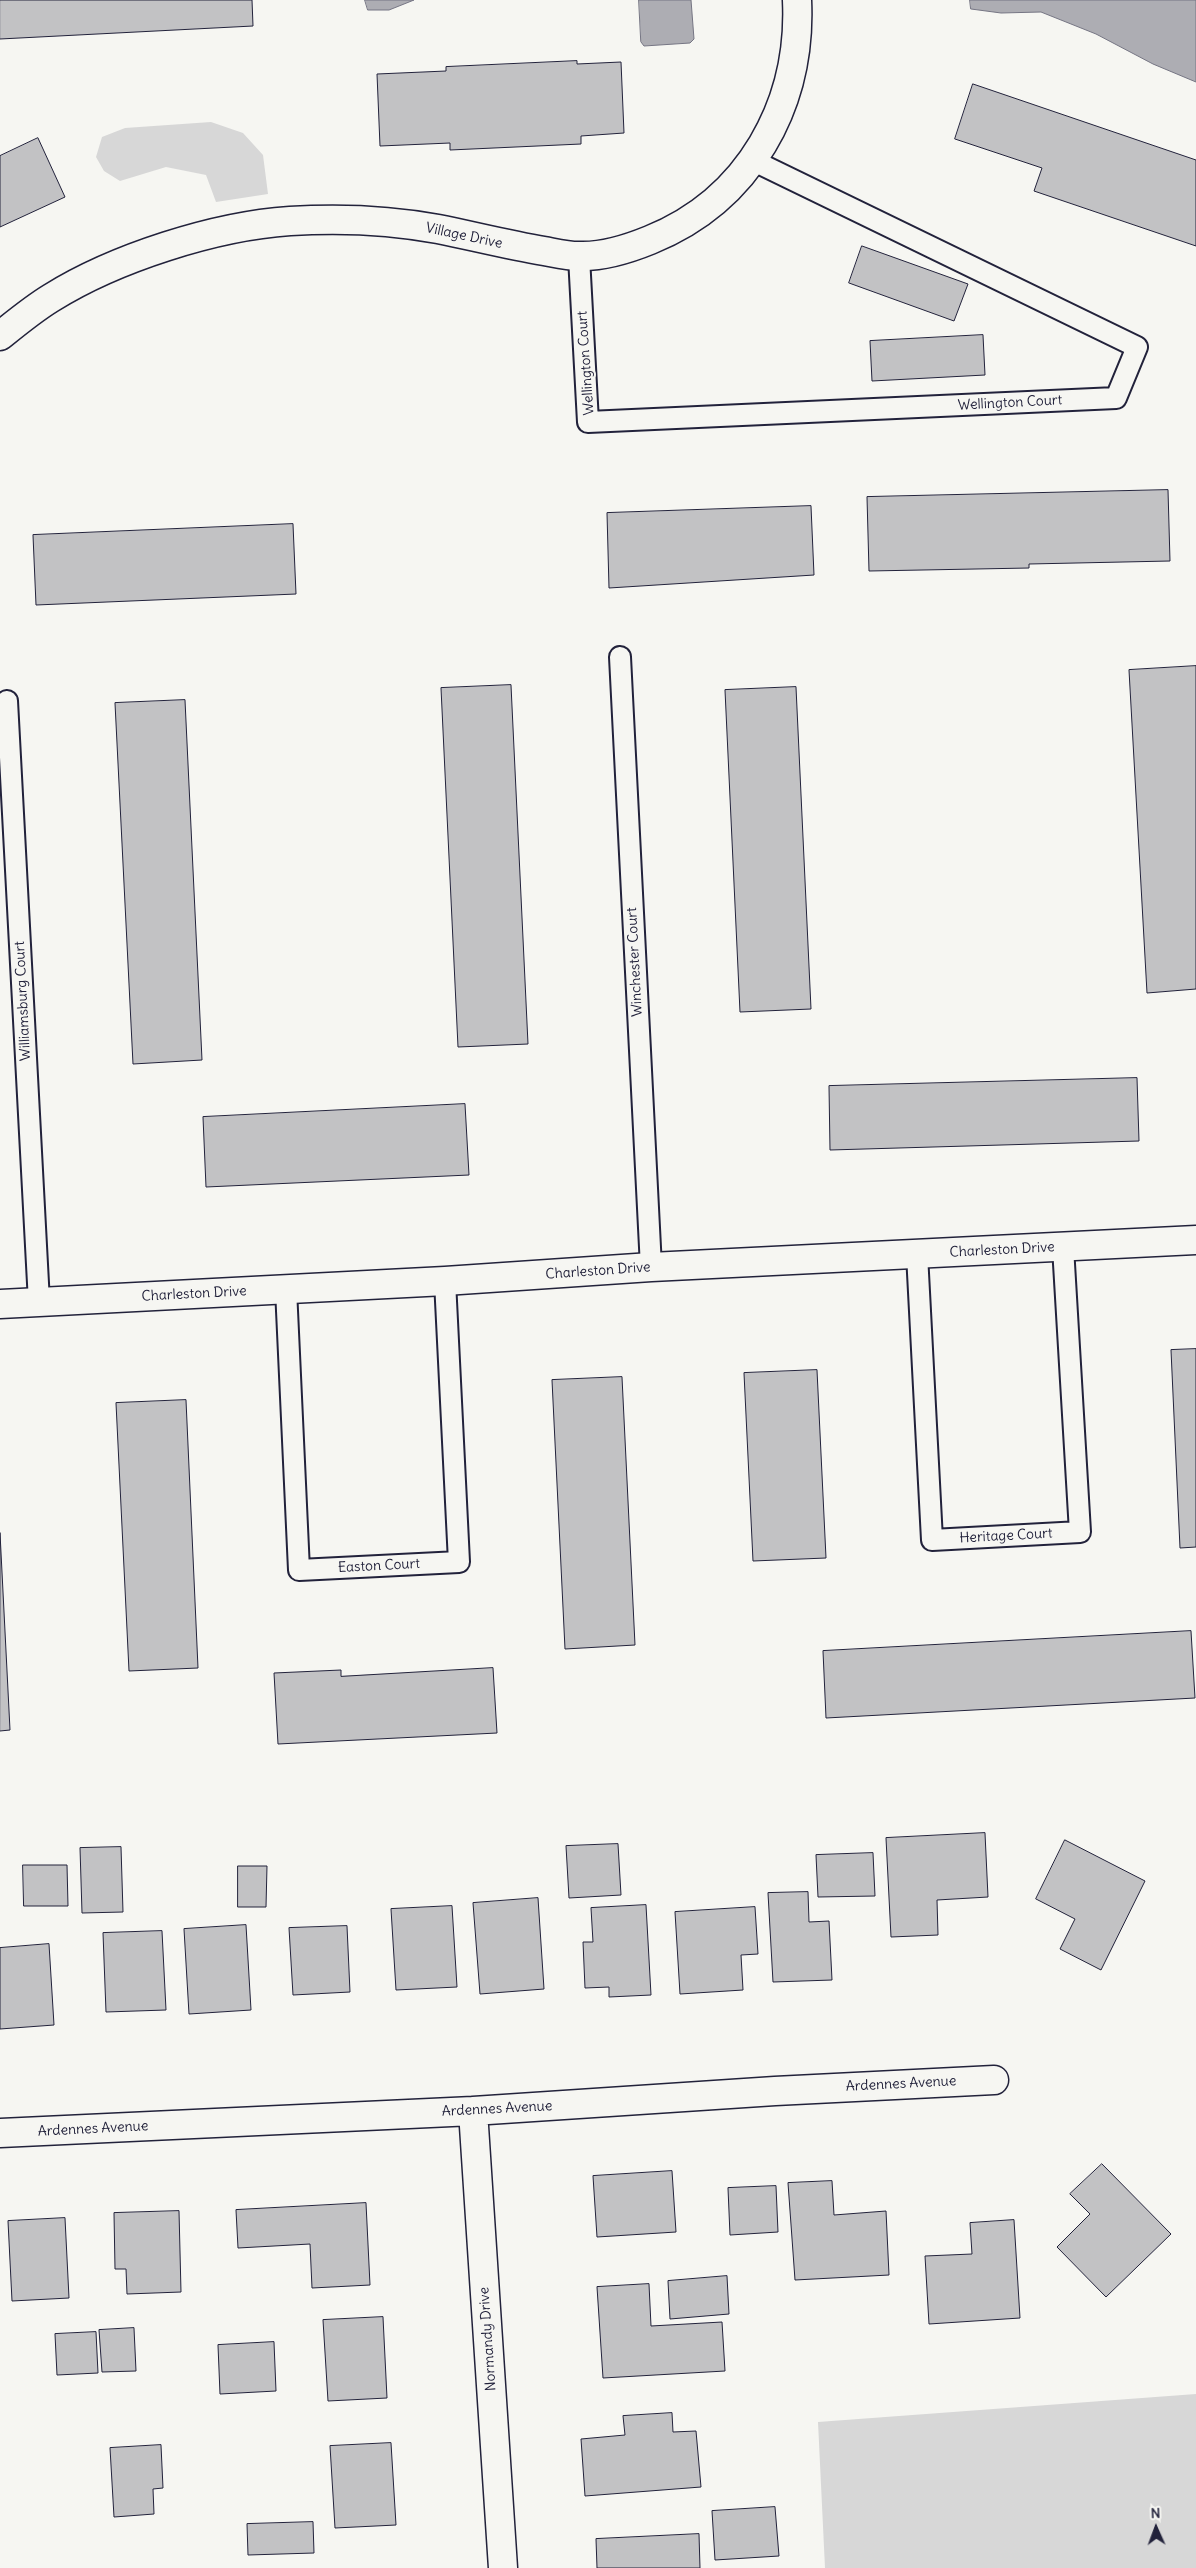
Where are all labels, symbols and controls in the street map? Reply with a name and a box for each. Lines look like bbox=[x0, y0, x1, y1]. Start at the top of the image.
street label: Village Drive bbox=[424, 220, 504, 252]
street label: Wellington Court bbox=[574, 310, 598, 416]
street label: Wellington Court bbox=[957, 392, 1063, 414]
street label: Winchester Court bbox=[624, 907, 646, 1017]
street label: Williamsburg Court bbox=[11, 941, 35, 1061]
street label: Charleston Drive bbox=[949, 1239, 1055, 1261]
street label: Charleston Drive bbox=[545, 1259, 651, 1283]
street label: Charleston Drive bbox=[141, 1283, 247, 1305]
street label: Heritage Court bbox=[959, 1525, 1053, 1547]
street label: Easton Court bbox=[338, 1555, 420, 1577]
street label: Ardennes Avenue bbox=[845, 2073, 957, 2095]
street label: Ardennes Avenue bbox=[441, 2098, 553, 2120]
street label: Ardennes Avenue bbox=[37, 2118, 149, 2140]
street label: Normandy Drive bbox=[476, 2286, 500, 2392]
north arrow bbox=[1131, 2503, 1181, 2553]
text: N bbox=[1150, 2504, 1161, 2522]

